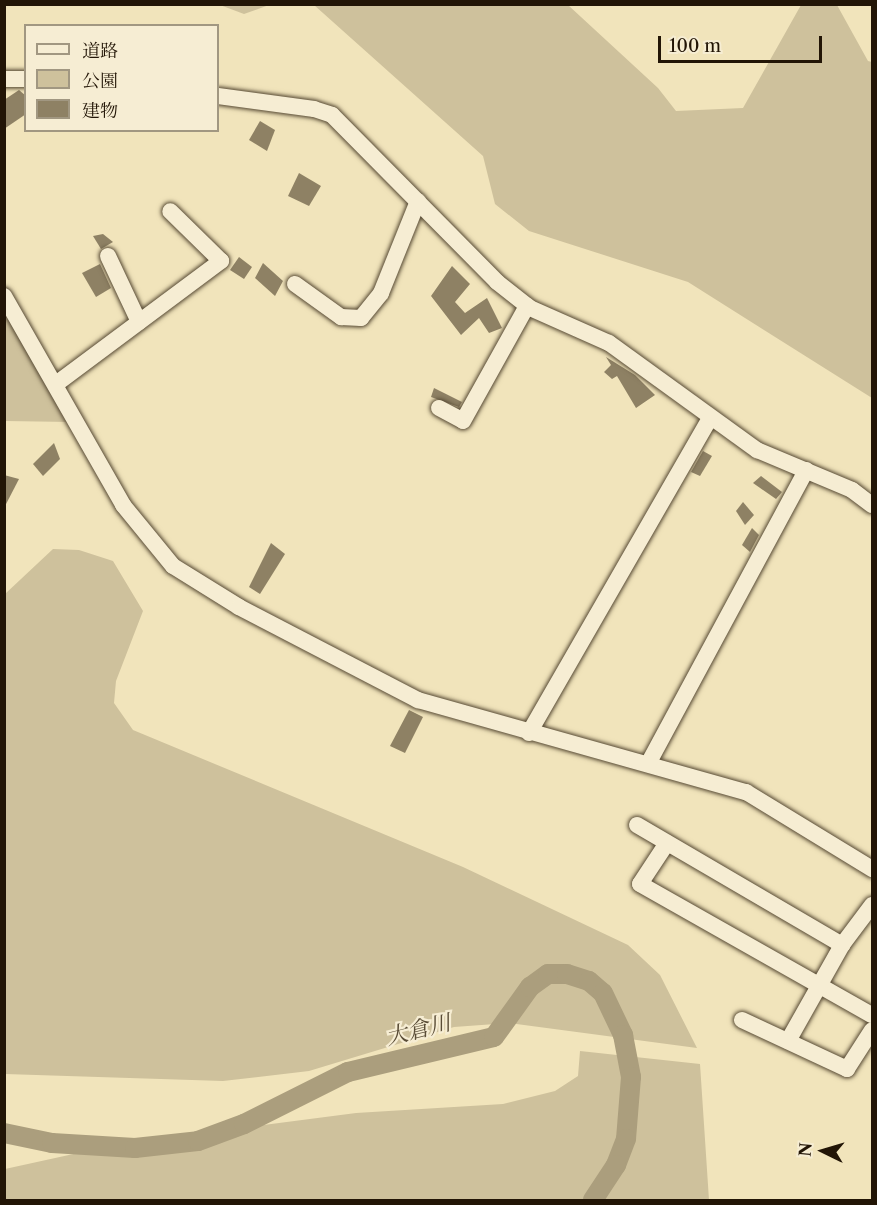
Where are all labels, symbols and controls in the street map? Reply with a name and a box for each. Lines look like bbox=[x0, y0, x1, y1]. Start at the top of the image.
legend bbox=[24, 24, 219, 132]
scale bar bbox=[661, 24, 824, 62]
text: 100 m bbox=[669, 35, 721, 57]
text: 道路 bbox=[82, 40, 118, 62]
text: 公園 bbox=[82, 70, 118, 92]
text: 建物 bbox=[82, 100, 118, 122]
water label: 大倉川 bbox=[383, 1009, 453, 1051]
north arrow bbox=[793, 1121, 853, 1181]
text: N bbox=[795, 1142, 816, 1157]

